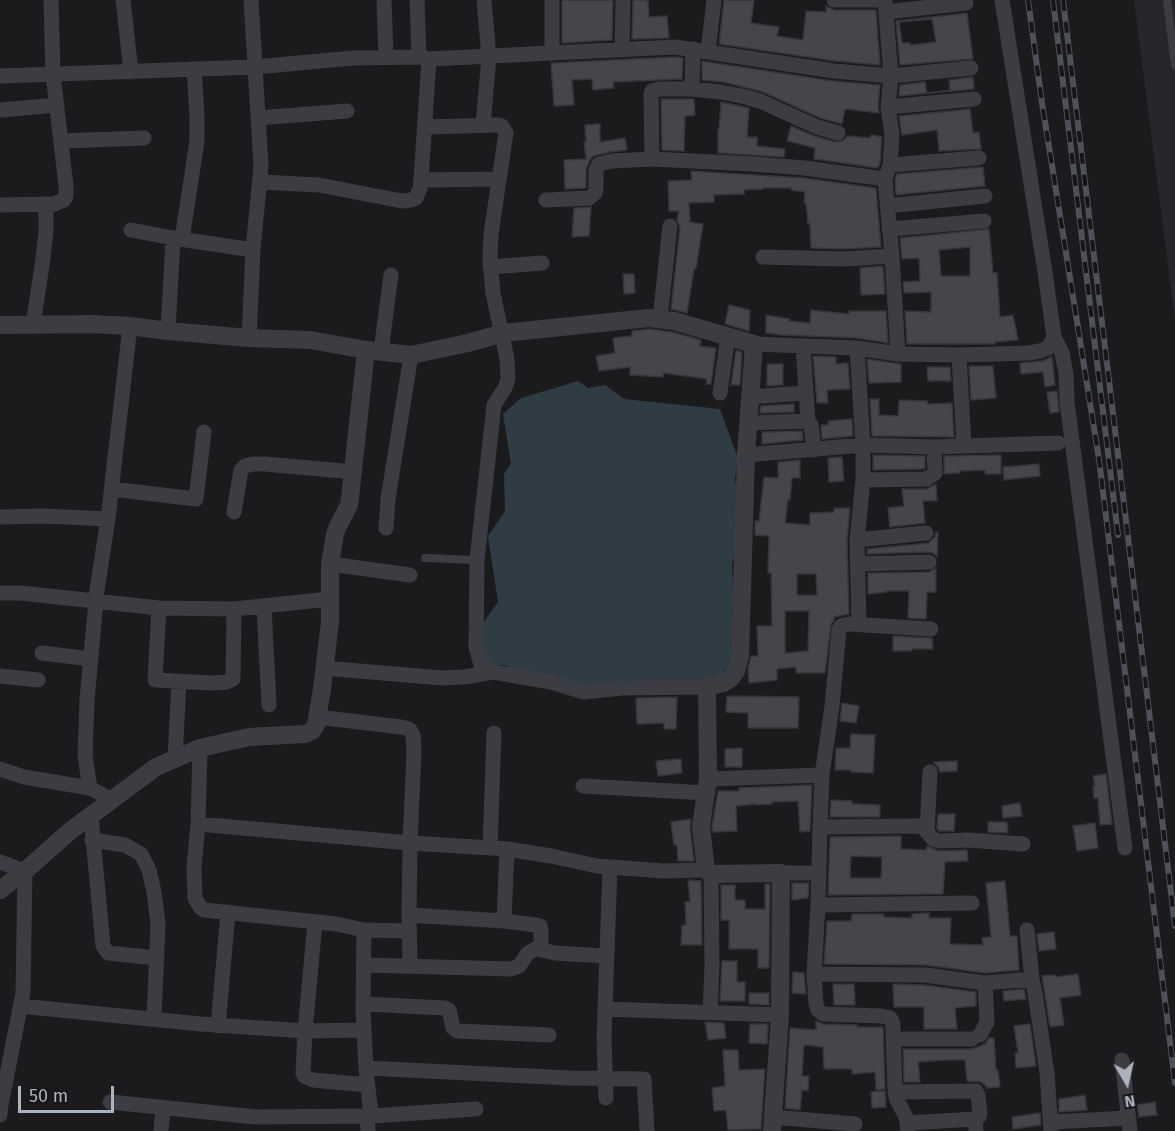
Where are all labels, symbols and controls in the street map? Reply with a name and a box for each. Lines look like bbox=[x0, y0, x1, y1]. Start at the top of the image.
north arrow bbox=[1097, 1053, 1157, 1113]
scale bar bbox=[21, 1074, 117, 1112]
text: 50 m bbox=[29, 1085, 68, 1107]
text: N bbox=[1123, 1091, 1137, 1111]

